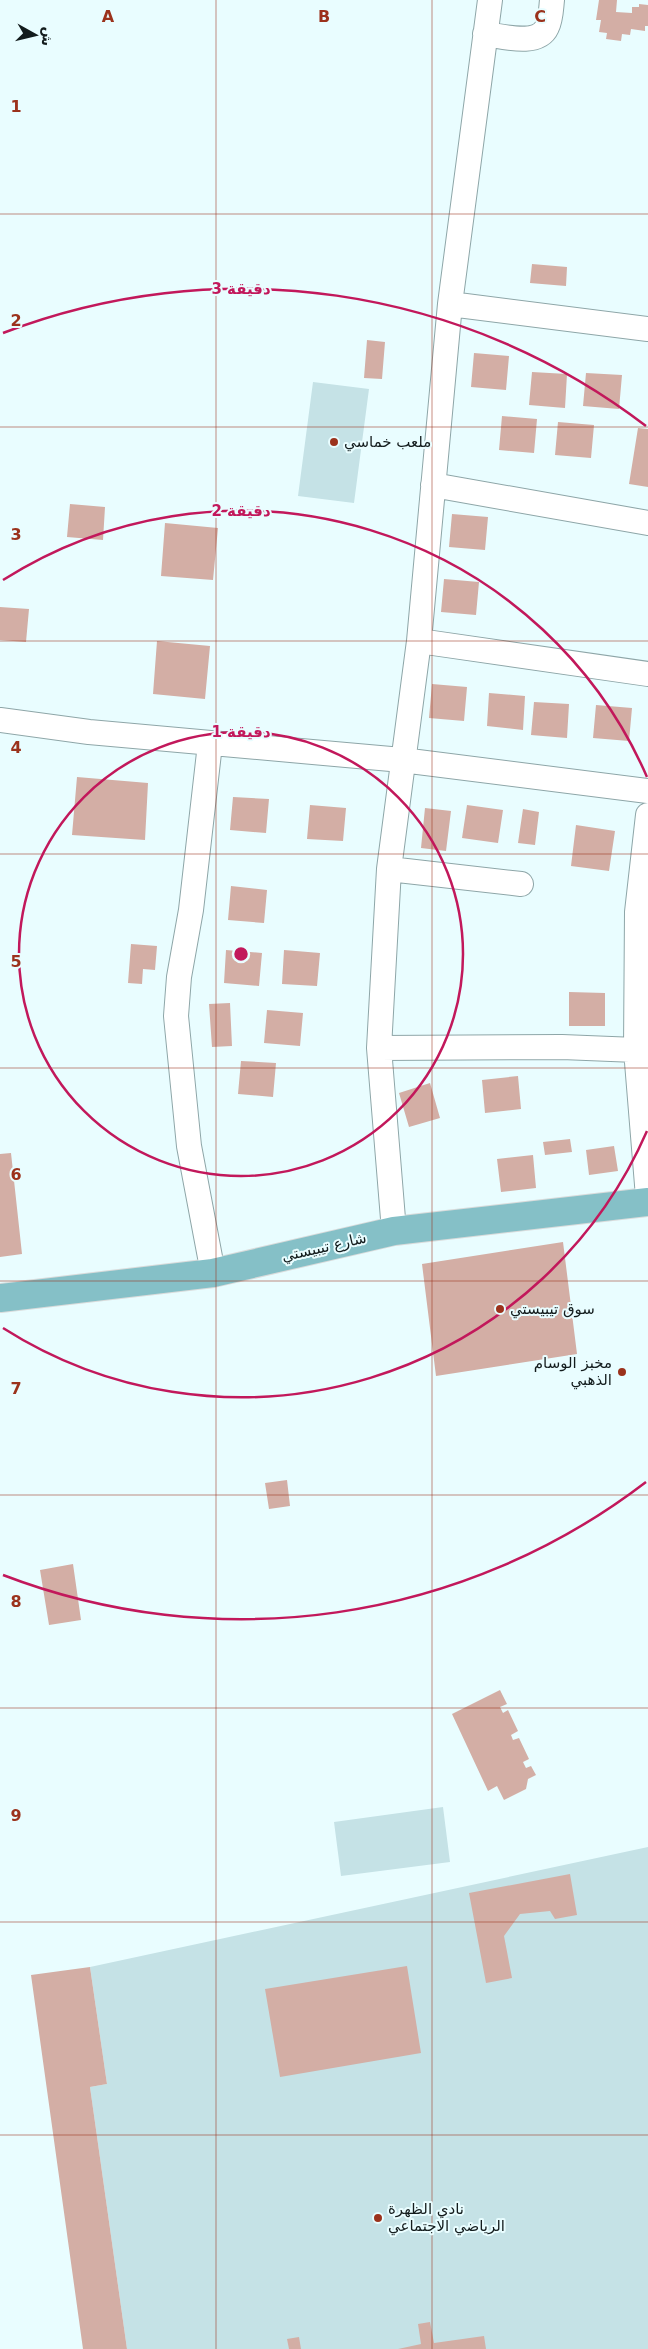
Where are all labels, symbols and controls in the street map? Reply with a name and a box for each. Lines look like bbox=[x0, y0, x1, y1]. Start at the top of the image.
text: A bbox=[102, 7, 115, 26]
text: B bbox=[318, 7, 330, 26]
text: C bbox=[534, 7, 546, 26]
north arrow bbox=[10, 10, 60, 60]
text: ش bbox=[39, 26, 57, 47]
text: 1 bbox=[10, 97, 22, 116]
text: 3 دقيقة bbox=[211, 280, 271, 298]
text: 2 bbox=[10, 311, 22, 330]
place label: ملعب خماسي bbox=[344, 433, 431, 452]
marker: ملعب خماسي bbox=[328, 436, 340, 448]
text: 2 دقيقة bbox=[211, 502, 271, 520]
text: 3 bbox=[10, 525, 22, 544]
text: 1 دقيقة bbox=[211, 723, 271, 741]
text: 4 bbox=[10, 738, 22, 757]
centre of rings bbox=[232, 945, 250, 963]
text: 5 bbox=[10, 952, 22, 971]
text: 6 bbox=[10, 1165, 22, 1184]
street label: شارع تيبيستي bbox=[280, 1229, 368, 1266]
place label: سوق تيبيستي bbox=[510, 1300, 595, 1319]
marker: سوق تيبيستي bbox=[494, 1303, 506, 1315]
place label: مخبز الوسام الذهبي bbox=[534, 1354, 612, 1390]
marker: مخبز الوسام الذهبي bbox=[616, 1366, 628, 1378]
text: 7 bbox=[10, 1379, 22, 1398]
text: 8 bbox=[10, 1592, 22, 1611]
text: 9 bbox=[10, 1806, 22, 1825]
place label: نادي الظهرة الرياضي الاجتماعي bbox=[388, 2200, 505, 2236]
marker: نادي الظهرة الرياضي الاجتماعي bbox=[372, 2212, 384, 2224]

